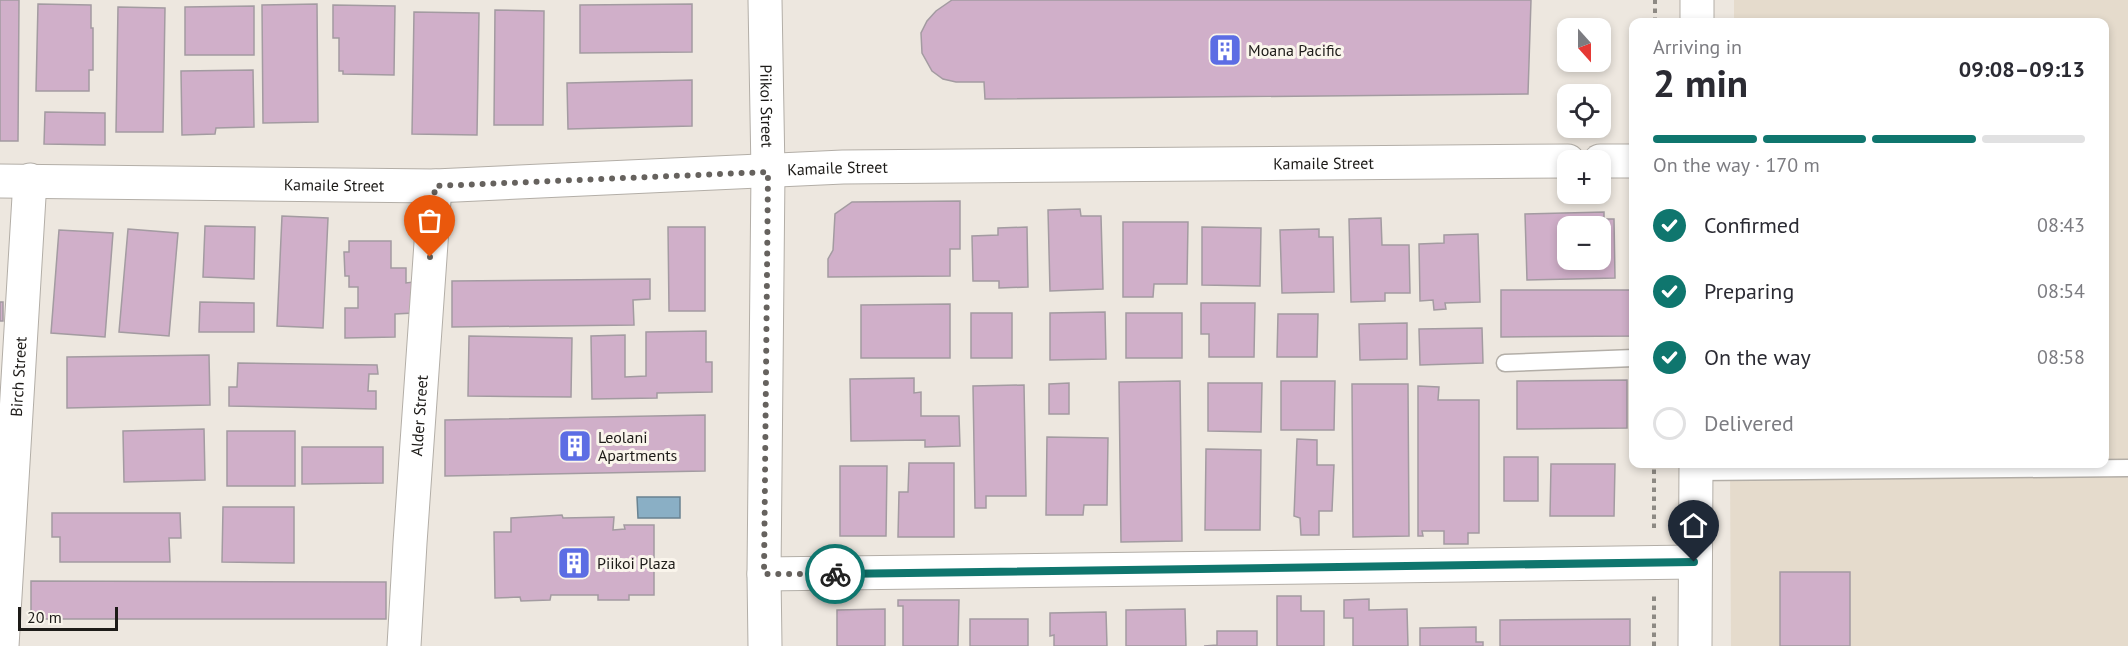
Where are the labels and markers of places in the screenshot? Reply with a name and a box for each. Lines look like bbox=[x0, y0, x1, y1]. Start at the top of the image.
building icon: Moana Pacific bbox=[1207, 32, 1243, 68]
place label: Moana Pacific bbox=[1248, 40, 1342, 60]
pin bbox=[404, 195, 455, 257]
place label: Leolani Apartments bbox=[598, 427, 678, 465]
building icon: Leolani Apartments bbox=[557, 428, 593, 464]
pin bbox=[1668, 500, 1719, 562]
building icon: Piikoi Plaza bbox=[556, 545, 592, 581]
place label: Piikoi Plaza bbox=[597, 553, 676, 573]

